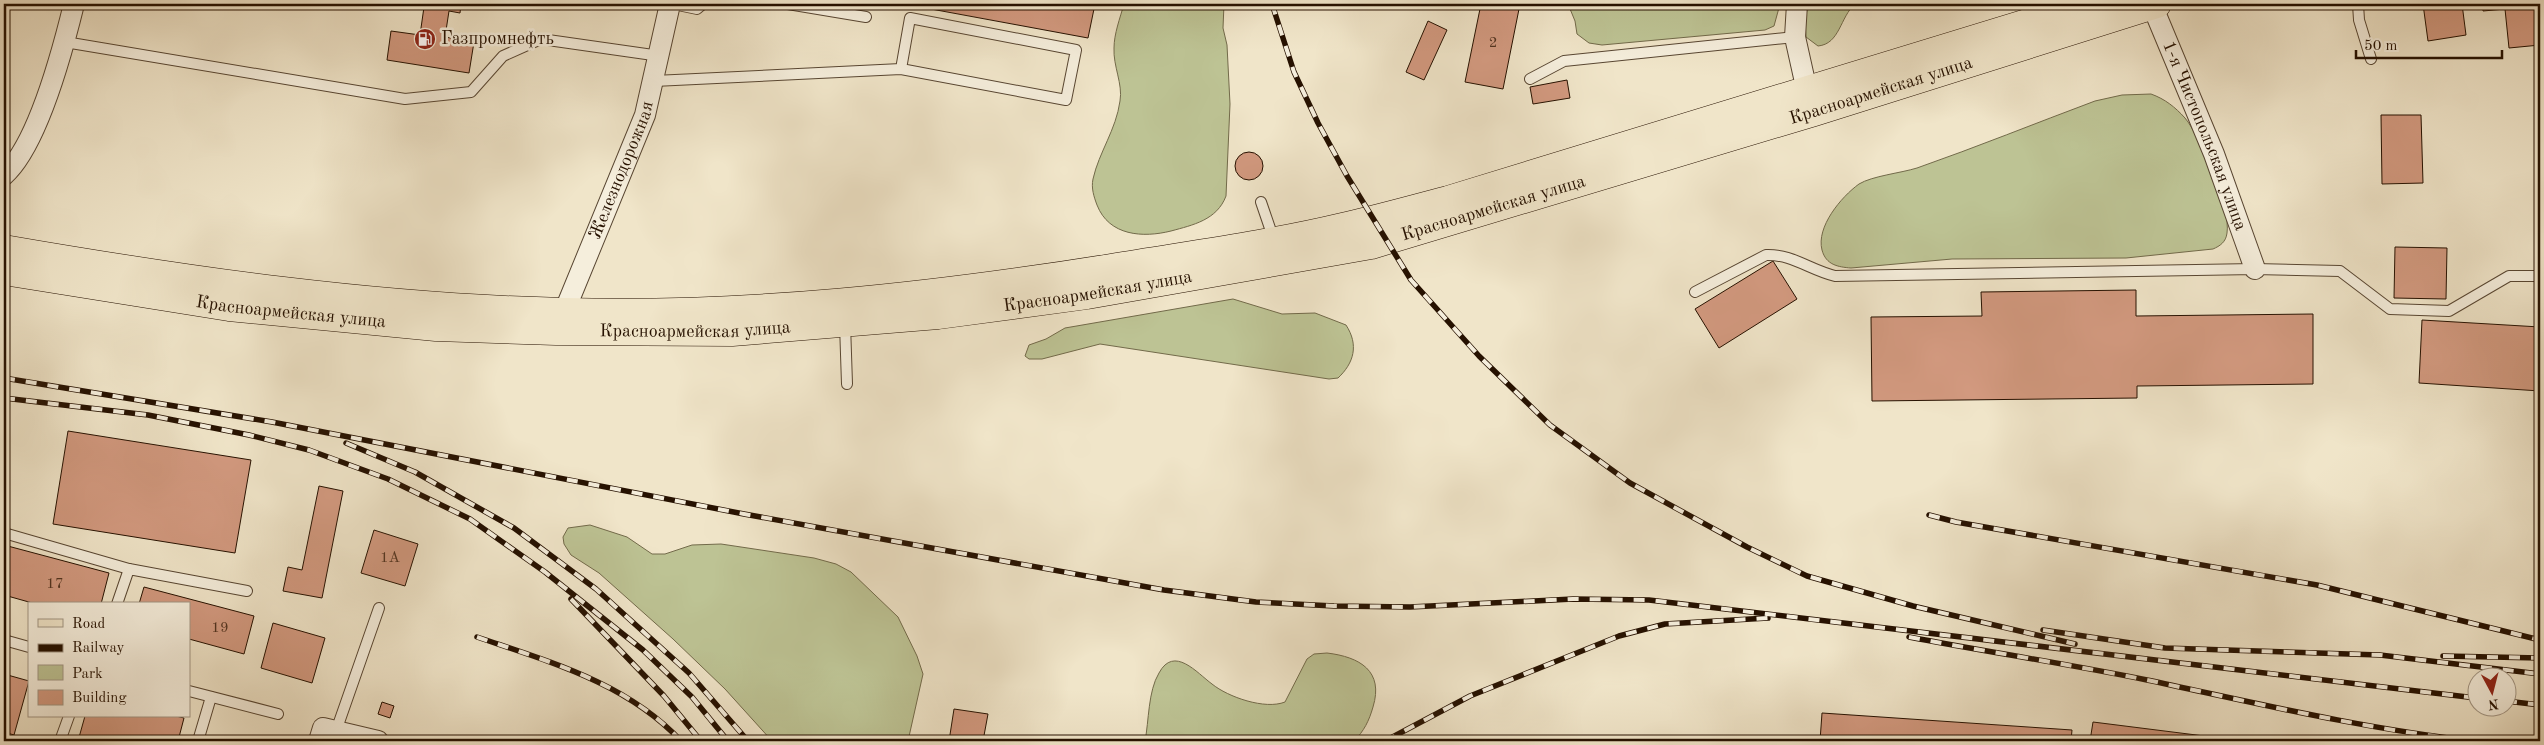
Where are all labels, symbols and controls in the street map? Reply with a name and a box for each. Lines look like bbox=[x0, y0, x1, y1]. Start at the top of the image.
fuel station icon: Газпромнефть bbox=[413, 27, 437, 51]
scale bar bbox=[2356, 28, 2503, 60]
place label: Газпромнефть bbox=[441, 30, 554, 49]
house number: 2 bbox=[1489, 36, 1497, 51]
street label: 1-я Чистопольская улица bbox=[2159, 38, 2250, 233]
text: 50 m bbox=[2364, 39, 2398, 54]
street label: Красноармейская улица bbox=[1787, 54, 1975, 128]
street label: Железнодорожная bbox=[586, 100, 657, 242]
street label: Красноармейская улица bbox=[1399, 172, 1587, 244]
street label: Красноармейская улица bbox=[1002, 268, 1194, 315]
street label: Красноармейская улица bbox=[195, 293, 387, 331]
street label: Красноармейская улица bbox=[600, 318, 791, 341]
house number: 1А bbox=[380, 551, 401, 566]
house number: 17 bbox=[46, 577, 64, 592]
legend bbox=[28, 602, 190, 718]
text: Road bbox=[72, 617, 106, 632]
house number: 19 bbox=[211, 621, 229, 636]
text: Railway bbox=[72, 641, 125, 656]
text: Park bbox=[72, 667, 103, 682]
north arrow bbox=[2466, 668, 2516, 718]
text: Building bbox=[72, 691, 127, 706]
text: N bbox=[2487, 696, 2500, 712]

